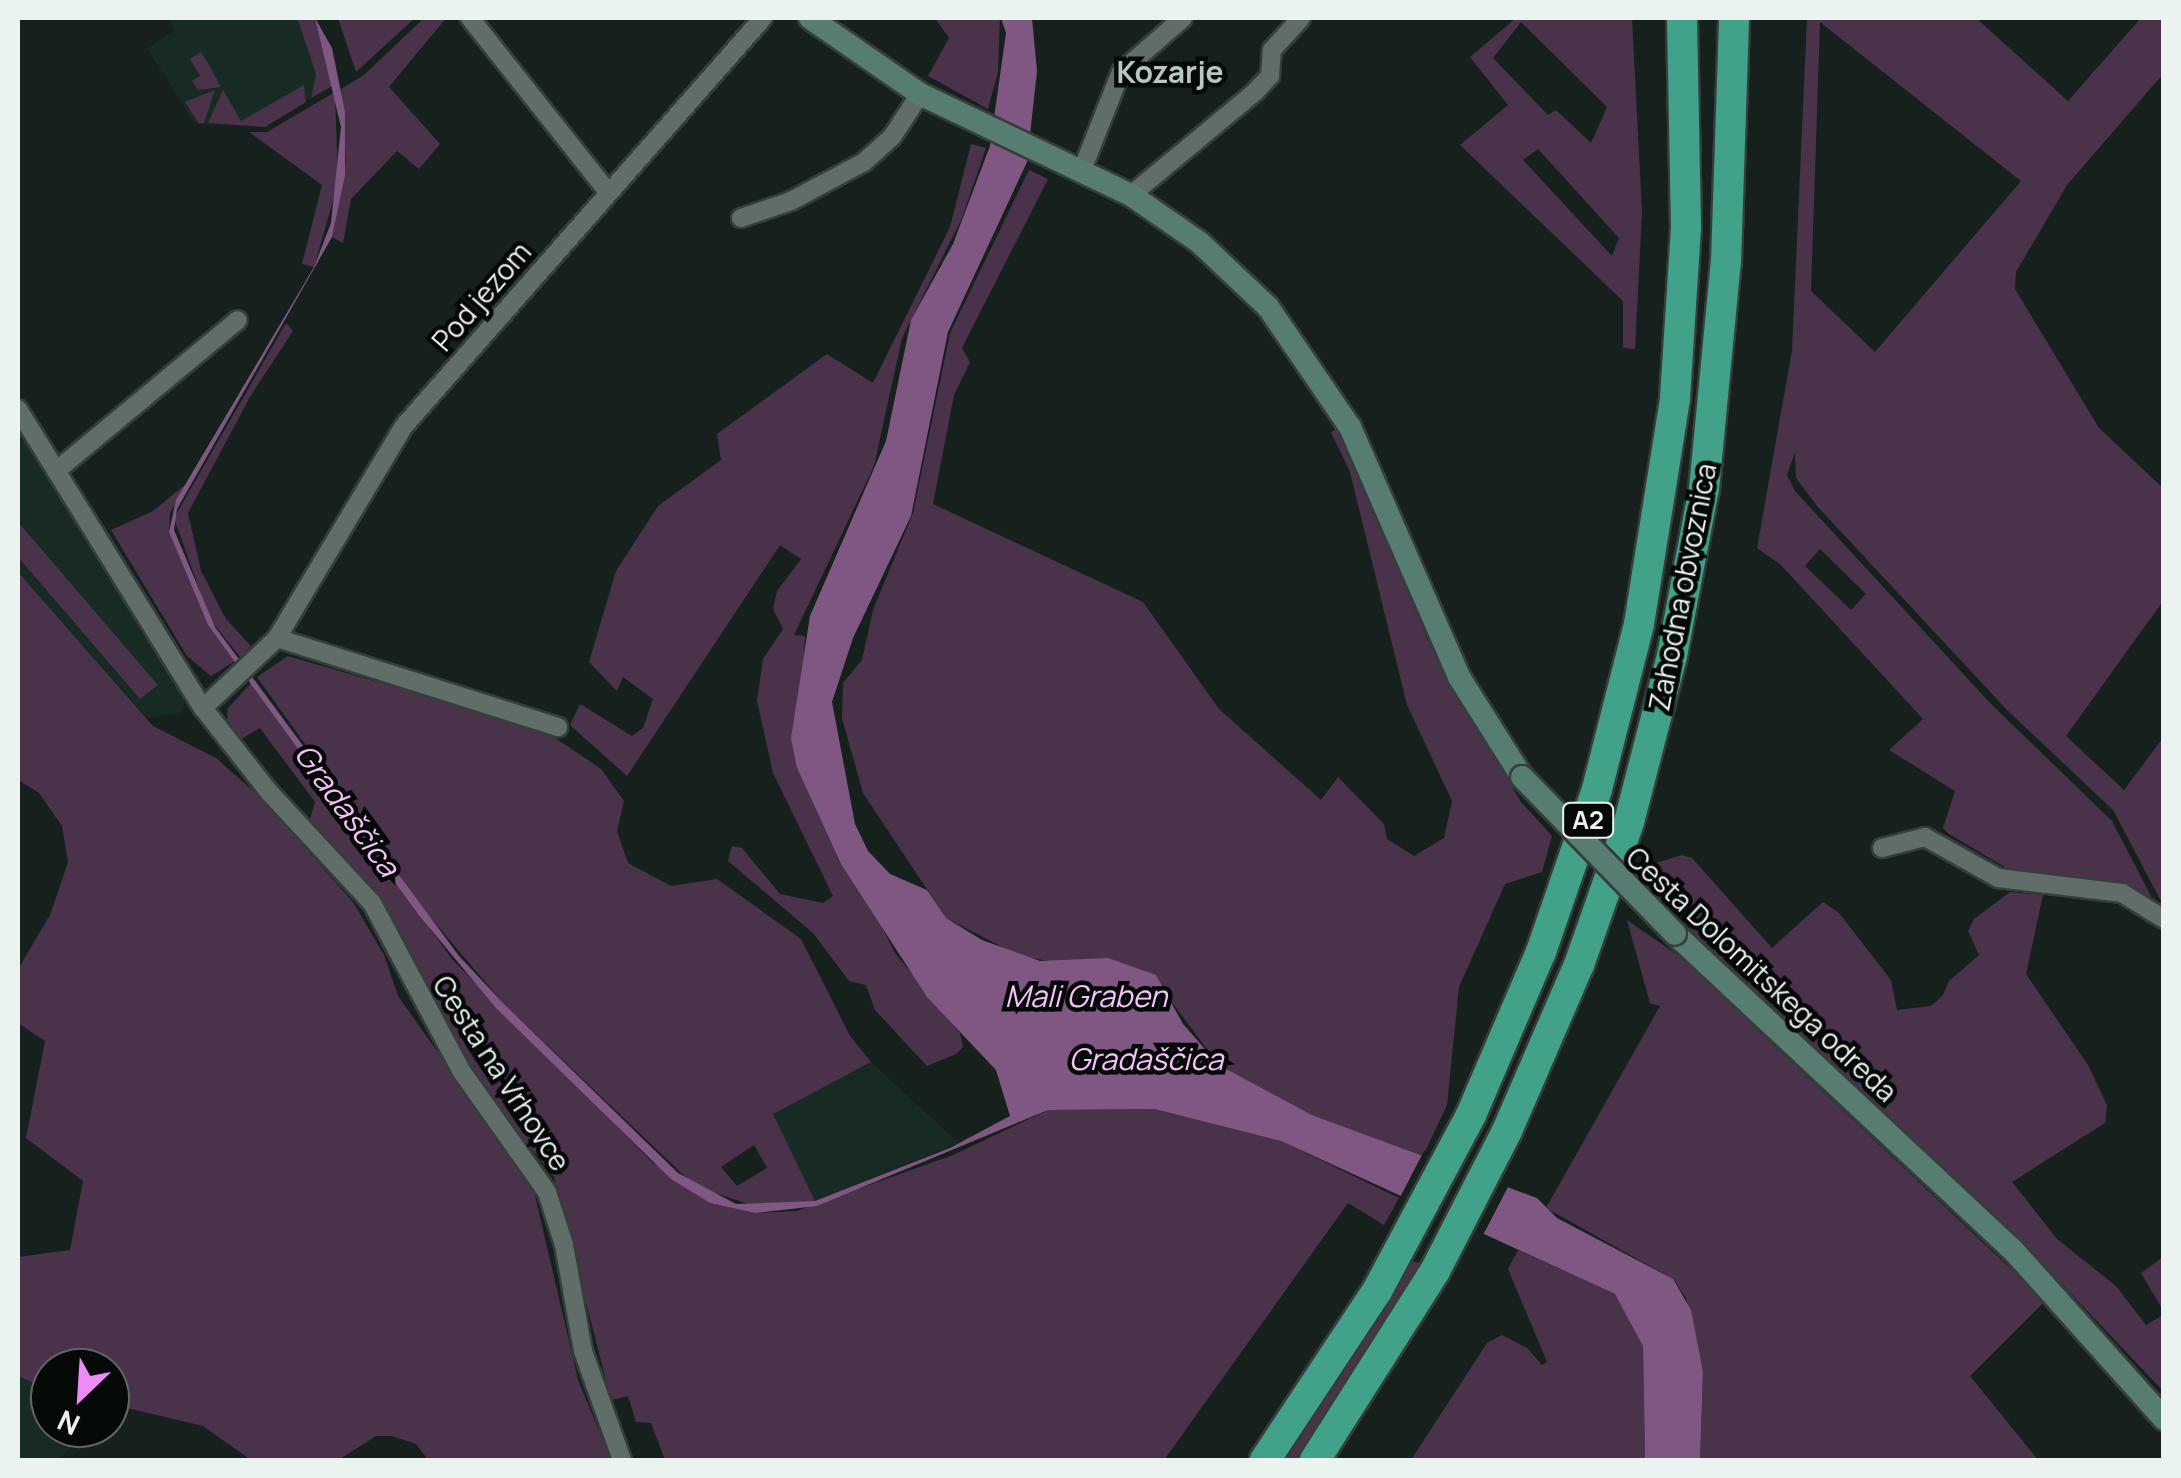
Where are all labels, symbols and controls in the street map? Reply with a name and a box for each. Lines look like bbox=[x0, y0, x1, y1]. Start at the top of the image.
district label: Kozarje bbox=[1116, 54, 1224, 90]
street label: Pod jezom bbox=[425, 235, 537, 357]
street label: Zahodna obvoznica bbox=[1642, 460, 1722, 714]
water label: Gradaščica bbox=[287, 737, 407, 883]
road number: A2 bbox=[1560, 800, 1616, 840]
street label: Cesta Dolomitskega odreda bbox=[1620, 840, 1904, 1108]
street label: Cesta na Vrhovce bbox=[426, 969, 578, 1177]
water label: Mali Graben bbox=[1005, 978, 1167, 1014]
water label: Gradaščica bbox=[1069, 1041, 1223, 1077]
north arrow bbox=[30, 1348, 130, 1448]
text: N bbox=[51, 1402, 85, 1445]

